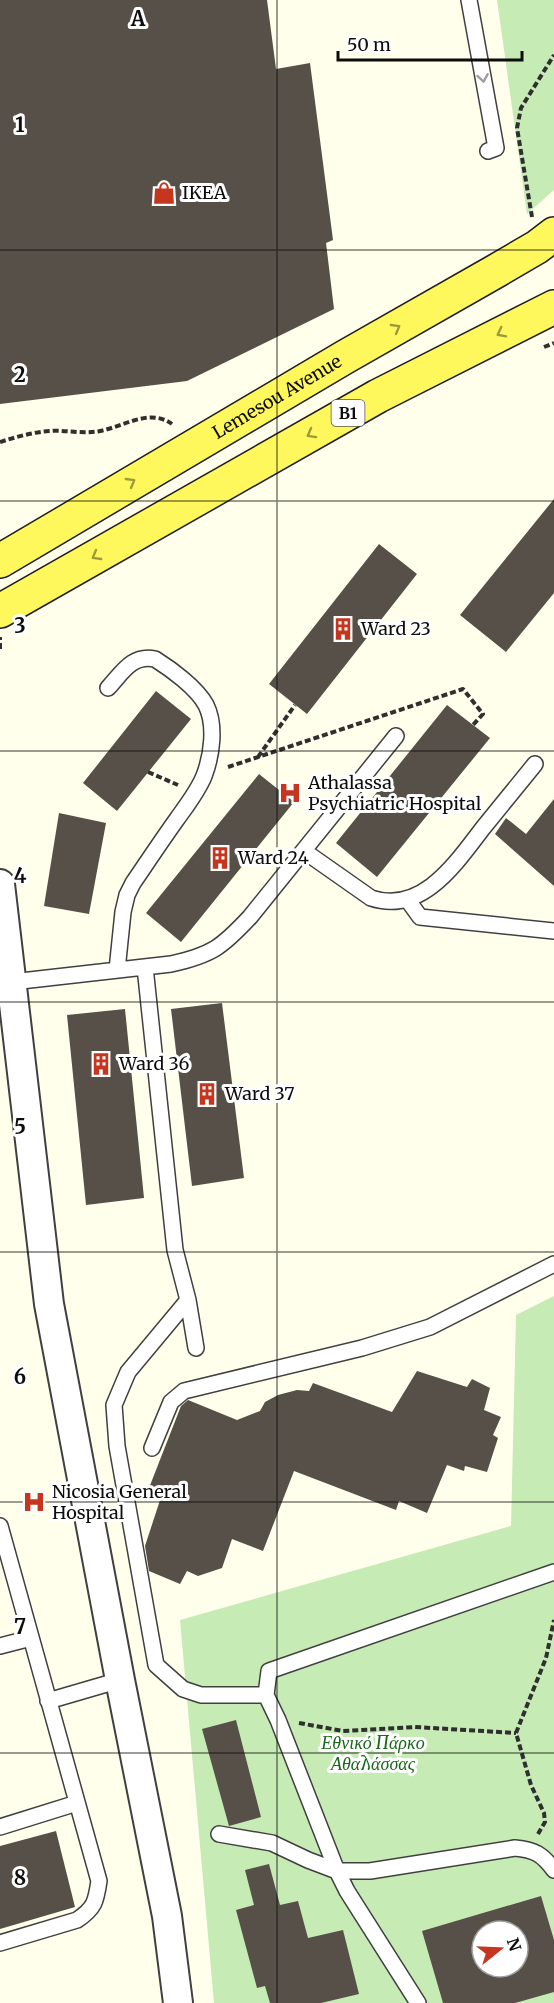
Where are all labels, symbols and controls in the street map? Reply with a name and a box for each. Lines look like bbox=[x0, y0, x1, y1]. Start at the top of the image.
text: A bbox=[130, 6, 146, 31]
scale bar bbox=[338, 24, 522, 62]
text: 50 m bbox=[347, 33, 391, 56]
one-way arrow bbox=[476, 73, 489, 83]
text: 1 bbox=[15, 112, 25, 137]
shop icon: IKEA bbox=[151, 180, 177, 206]
place label: IKEA bbox=[182, 181, 227, 204]
one-way arrow bbox=[390, 324, 400, 336]
one-way arrow bbox=[497, 326, 508, 337]
street label: Lemesou Avenue bbox=[208, 350, 346, 444]
text: 2 bbox=[14, 362, 26, 387]
road number: B1 bbox=[332, 400, 364, 426]
one-way arrow bbox=[307, 427, 317, 438]
one-way arrow bbox=[125, 478, 135, 490]
one-way arrow bbox=[92, 549, 102, 560]
text: 3 bbox=[14, 613, 26, 638]
building icon: Ward 23 bbox=[330, 616, 356, 642]
place label: Ward 23 bbox=[360, 617, 431, 640]
place label: Athalassa Psychiatric Hospital bbox=[307, 771, 482, 815]
hospital icon: Athalassa Psychiatric Hospital bbox=[277, 780, 303, 806]
building icon: Ward 24 bbox=[207, 845, 233, 871]
place label: Ward 24 bbox=[237, 846, 309, 869]
text: 4 bbox=[14, 863, 27, 888]
building icon: Ward 36 bbox=[88, 1051, 114, 1077]
place label: Ward 36 bbox=[118, 1052, 190, 1075]
building icon: Ward 37 bbox=[194, 1081, 220, 1107]
place label: Ward 37 bbox=[224, 1082, 294, 1105]
text: 5 bbox=[14, 1114, 26, 1139]
text: 6 bbox=[14, 1364, 26, 1389]
place label: Nicosia General Hospital bbox=[52, 1480, 187, 1524]
hospital icon: Nicosia General Hospital bbox=[21, 1489, 47, 1515]
text: 7 bbox=[14, 1614, 26, 1639]
park label: Εθνικό Πάρκο Αθαλάσσας bbox=[320, 1731, 425, 1775]
text: 8 bbox=[14, 1865, 26, 1890]
north arrow bbox=[470, 1919, 530, 1979]
text: N bbox=[503, 1935, 526, 1954]

